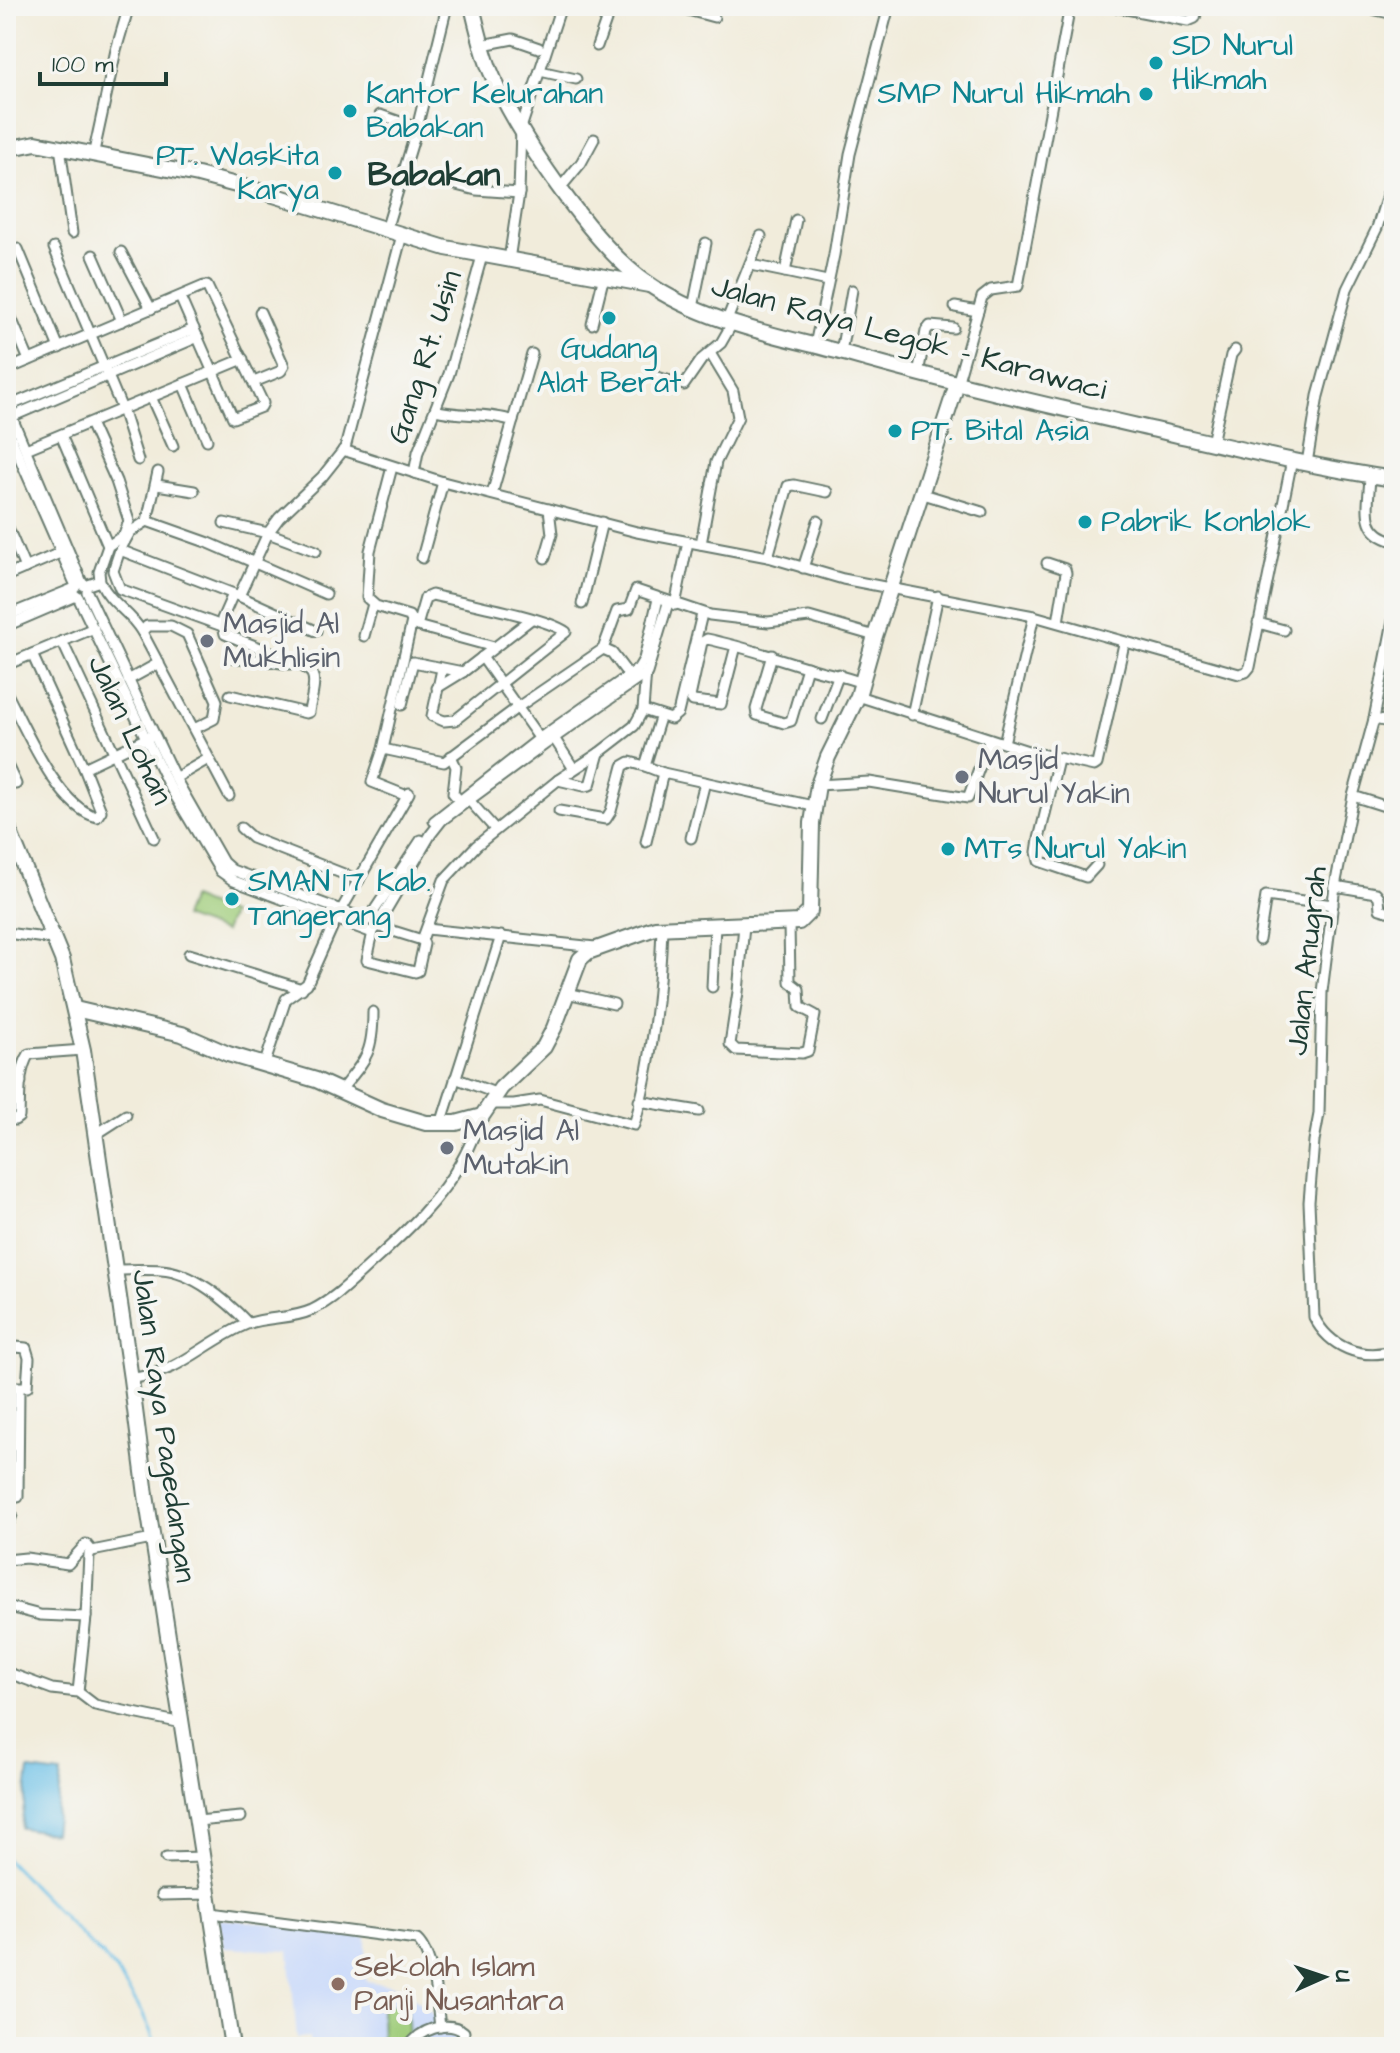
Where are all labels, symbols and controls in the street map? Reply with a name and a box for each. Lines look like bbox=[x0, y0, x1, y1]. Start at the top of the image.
place label: SD Nurul Hikmah bbox=[1172, 25, 1293, 101]
scale bar bbox=[40, 36, 166, 86]
text: 100 m bbox=[52, 48, 114, 82]
marker: SD Nurul Hikmah bbox=[1147, 54, 1165, 72]
place label: Kantor Kelurahan Babakan bbox=[366, 73, 603, 149]
place label: SMP Nurul Hikmah bbox=[878, 73, 1130, 115]
marker: SMP Nurul Hikmah bbox=[1137, 85, 1155, 103]
marker: Kantor Kelurahan Babakan bbox=[341, 102, 359, 120]
place label: PT. Waskita Karya bbox=[156, 135, 319, 212]
district label: Babakan bbox=[367, 151, 501, 199]
marker: PT. Waskita Karya bbox=[326, 164, 344, 182]
street label: Gang Rt. Usin bbox=[377, 265, 474, 449]
street label: Jalan Raya Legok - Karawaci bbox=[706, 265, 1112, 412]
marker: Gudang Alat Berat bbox=[600, 309, 618, 327]
place label: Gudang Alat Berat bbox=[537, 328, 681, 404]
place label: PT. Bital Asia bbox=[911, 410, 1089, 452]
marker: PT. Bital Asia bbox=[886, 422, 904, 440]
place label: Pabrik Konblok bbox=[1101, 501, 1311, 543]
marker: Pabrik Konblok bbox=[1076, 513, 1094, 531]
place label: Masjid Al Mukhlisin bbox=[223, 603, 340, 679]
marker: Masjid Al Mukhlisin bbox=[198, 632, 216, 650]
street label: Jalan Lohan bbox=[77, 648, 183, 812]
place label: Masjid Nurul Yakin bbox=[978, 739, 1130, 815]
marker: Masjid Nurul Yakin bbox=[953, 768, 971, 786]
place label: MTs Nurul Yakin bbox=[964, 828, 1186, 870]
marker: MTs Nurul Yakin bbox=[939, 840, 957, 858]
place label: SMAN 17 Kab. Tangerang bbox=[248, 861, 431, 938]
street label: Jalan Anugrah bbox=[1276, 864, 1339, 1058]
marker: SMAN 17 Kab. Tangerang bbox=[223, 890, 241, 908]
place label: Masjid Al Mutakin bbox=[463, 1110, 579, 1186]
marker: Masjid Al Mutakin bbox=[438, 1139, 456, 1157]
street label: Jalan Raya Pagedangan bbox=[120, 1267, 207, 1586]
north arrow bbox=[1284, 1937, 1364, 2017]
place label: Sekolah Islam Panji Nusantara bbox=[354, 1946, 564, 2022]
text: U bbox=[1327, 1969, 1358, 1983]
marker: Sekolah Islam Panji Nusantara bbox=[329, 1975, 347, 1993]

